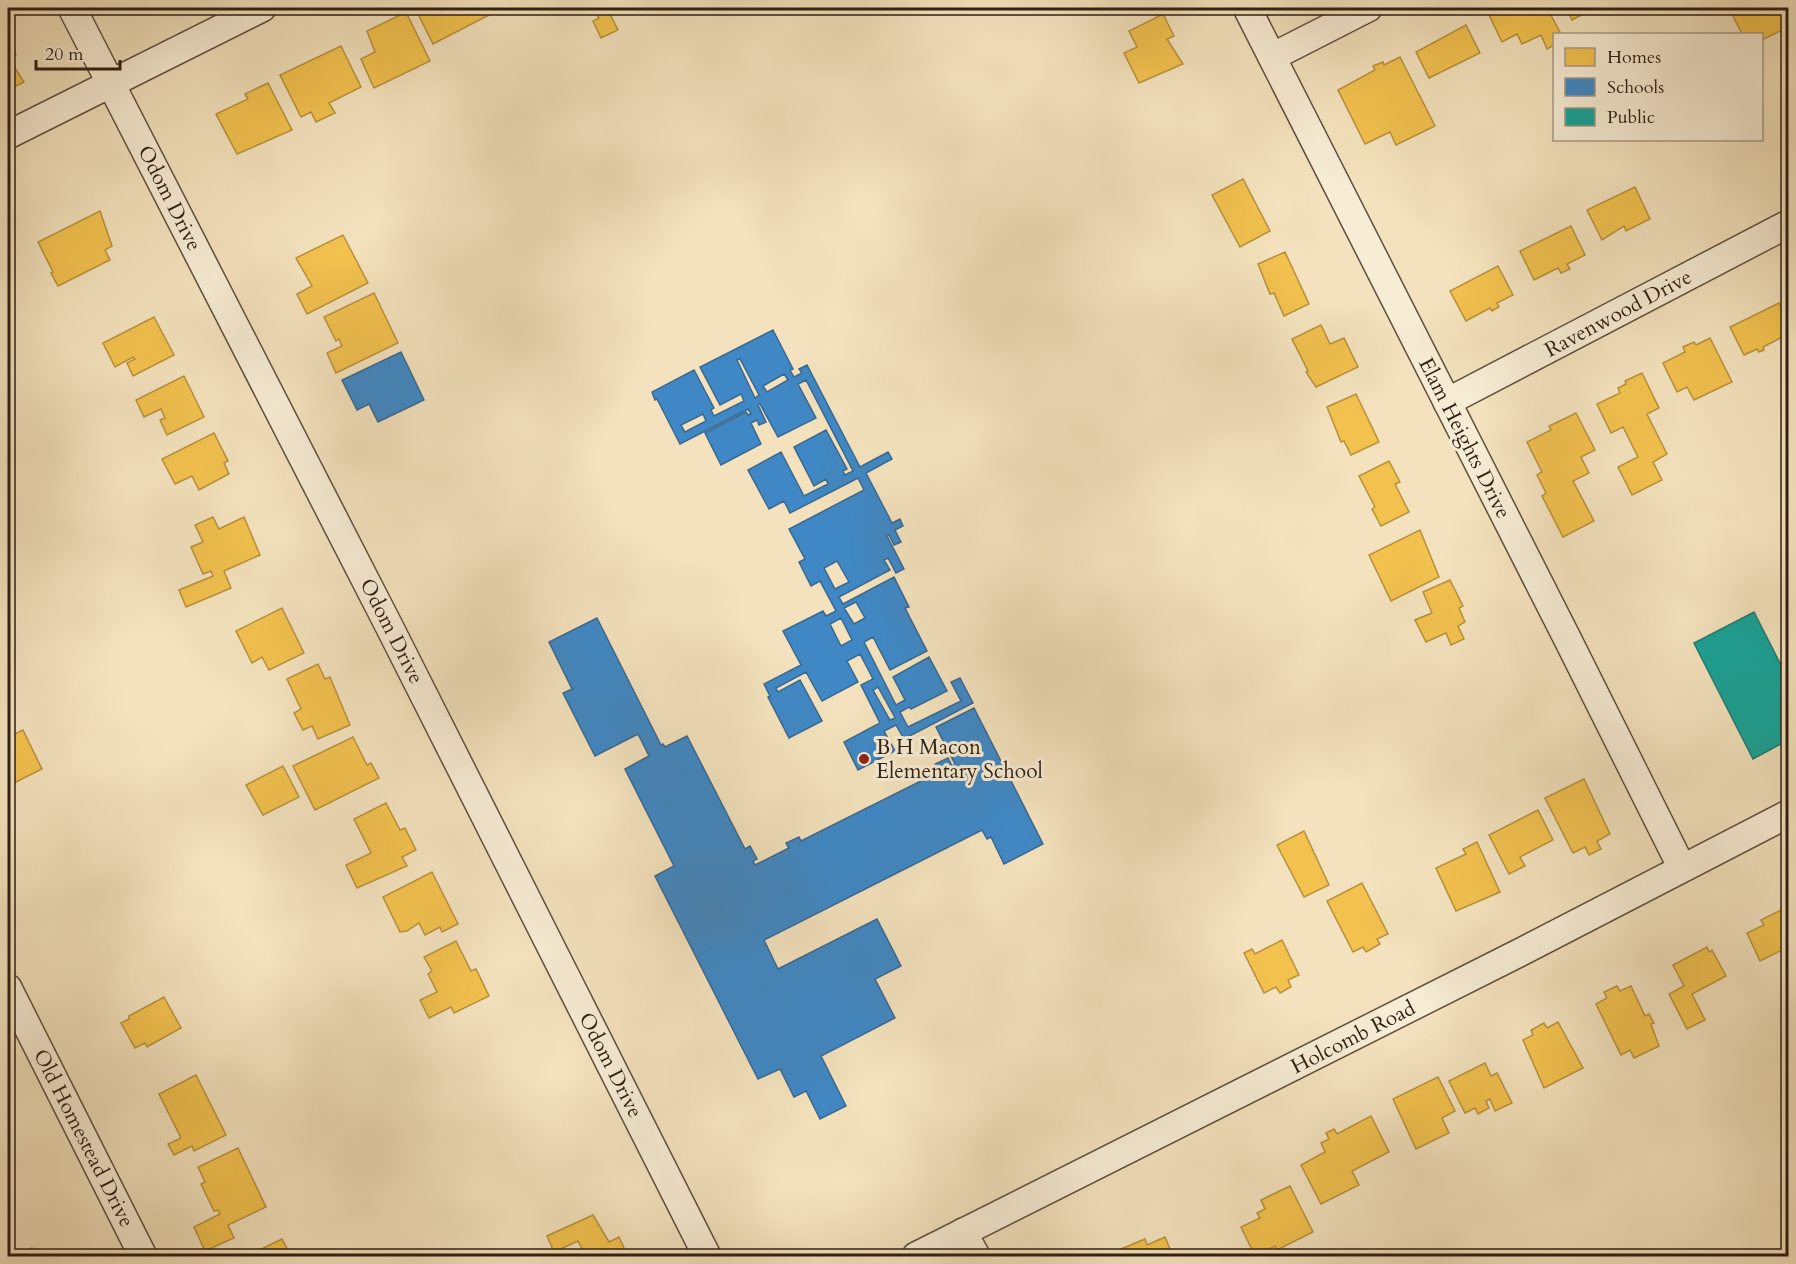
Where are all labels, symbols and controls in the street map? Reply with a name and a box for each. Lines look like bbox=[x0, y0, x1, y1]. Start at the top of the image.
scale bar bbox=[36, 33, 120, 71]
legend bbox=[1553, 33, 1763, 141]
text: 20 m bbox=[45, 42, 84, 67]
text: Homes bbox=[1607, 45, 1661, 70]
text: Schools bbox=[1607, 75, 1664, 100]
text: Public bbox=[1607, 105, 1655, 130]
street label: Odom Drive bbox=[131, 140, 209, 256]
street label: Ravenwood Drive bbox=[1540, 262, 1697, 364]
street label: Elam Heights Drive bbox=[1411, 353, 1518, 524]
street label: Odom Drive bbox=[353, 573, 431, 689]
place label: B H Macon Elementary School bbox=[876, 733, 1043, 786]
marker: B H Macon Elementary School bbox=[857, 752, 871, 766]
street label: Holcomb Road bbox=[1286, 994, 1420, 1081]
street label: Odom Drive bbox=[572, 1007, 650, 1123]
street label: Old Homestead Drive bbox=[26, 1044, 141, 1232]

